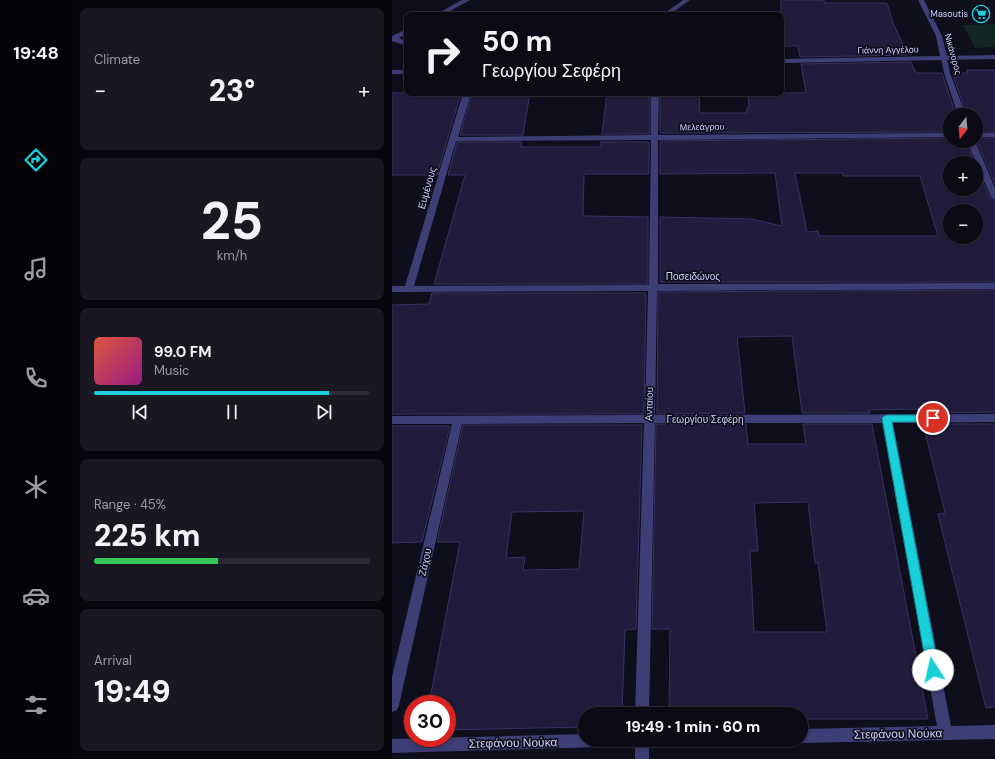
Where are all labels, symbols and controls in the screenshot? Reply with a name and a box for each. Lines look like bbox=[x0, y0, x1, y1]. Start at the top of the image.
supermarket icon: Masoutis bbox=[971, 4, 991, 24]
place label: Masoutis bbox=[930, 8, 968, 20]
text: 50 m bbox=[482, 23, 552, 60]
icon: right bbox=[416, 28, 468, 80]
street label: Νικάνορος bbox=[942, 32, 964, 77]
text: 19:48 bbox=[13, 41, 59, 65]
street label: Γιάννη Αγγέλου bbox=[857, 43, 919, 57]
text: Climate bbox=[94, 51, 140, 68]
text: Γεωργίου Σεφέρη bbox=[482, 59, 621, 83]
text: 23° bbox=[209, 71, 255, 110]
text: − bbox=[94, 76, 106, 105]
text: + bbox=[358, 76, 370, 105]
north arrow bbox=[943, 108, 983, 148]
map controls bbox=[943, 108, 983, 244]
street label: Μελεάγρου bbox=[680, 121, 725, 133]
icon: directions bbox=[22, 146, 50, 174]
button: + bbox=[943, 156, 983, 196]
street label: Ευμένους bbox=[415, 165, 439, 211]
text: 25 bbox=[201, 187, 263, 255]
button: − bbox=[943, 204, 983, 244]
text: km/h bbox=[217, 247, 247, 264]
icon: music bbox=[22, 255, 50, 283]
street label: Ποσειδώνος bbox=[666, 270, 720, 283]
text: 99.0 FM bbox=[154, 342, 212, 362]
text: Music bbox=[154, 362, 189, 379]
icon: phone bbox=[22, 364, 50, 392]
street label: Ανταίου bbox=[642, 387, 656, 421]
icon: previous bbox=[129, 401, 151, 423]
icon: pause bbox=[221, 401, 243, 423]
icon: next bbox=[313, 401, 335, 423]
pin bbox=[916, 401, 950, 435]
icon: arrive bbox=[922, 407, 944, 429]
street label: Γεωργίου Σεφέρη bbox=[666, 413, 744, 426]
icon: climate bbox=[22, 473, 50, 501]
text: Range · 45% bbox=[94, 496, 166, 513]
text: 225 km bbox=[94, 516, 200, 555]
street label: Ζάχου bbox=[416, 547, 434, 577]
icon: car bbox=[22, 582, 50, 610]
position arrow bbox=[912, 649, 954, 691]
text: Arrival bbox=[94, 652, 132, 669]
text: 19:49 bbox=[94, 672, 171, 711]
icon: filters bbox=[22, 691, 50, 719]
speed limit sign: 30 bbox=[404, 695, 456, 747]
text: 19:49 · 1 min · 60 m bbox=[626, 717, 760, 737]
street label: Στεφάνου Νούκα bbox=[853, 725, 943, 743]
street label: Στεφάνου Νούκα bbox=[468, 734, 558, 752]

